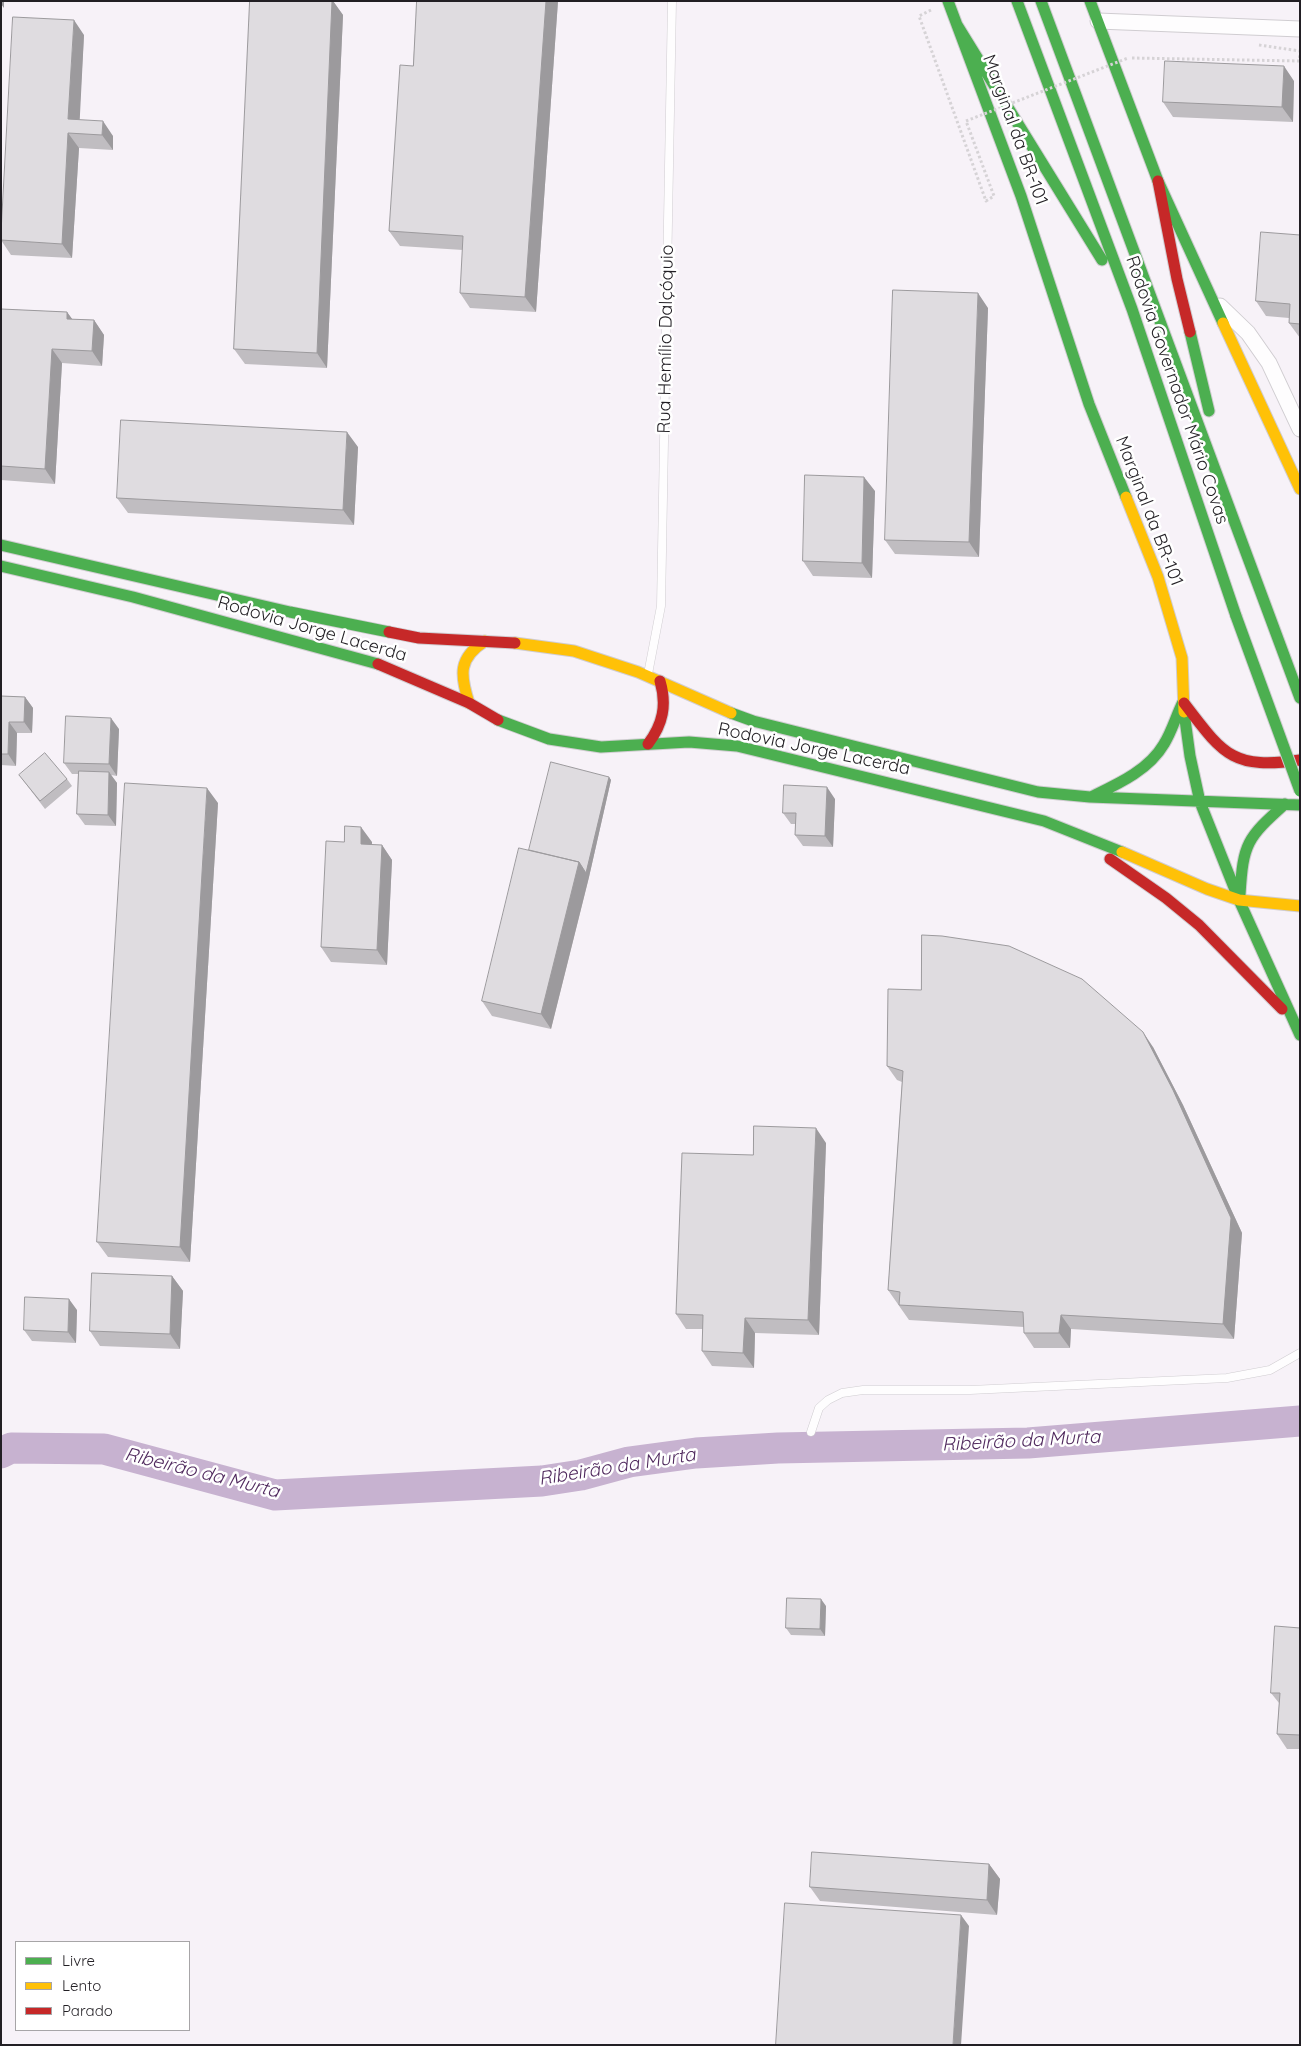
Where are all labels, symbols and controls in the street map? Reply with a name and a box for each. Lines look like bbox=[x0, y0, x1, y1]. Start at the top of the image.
street label: Marginal da BR-101 bbox=[978, 52, 1052, 208]
street label: Rua Hemílio Dalçóquio bbox=[654, 244, 678, 434]
street label: Rodovia Governador Mário Covas bbox=[1121, 253, 1233, 527]
street label: Marginal da BR-101 bbox=[1110, 433, 1188, 589]
street label: Rodovia Jorge Lacerda bbox=[215, 592, 409, 666]
street label: Rodovia Jorge Lacerda bbox=[716, 718, 912, 780]
water label: Ribeirão da Murta bbox=[941, 1425, 1101, 1457]
water label: Ribeirão da Murta bbox=[122, 1443, 282, 1503]
water label: Ribeirão da Murta bbox=[537, 1443, 697, 1491]
legend bbox=[15, 1941, 190, 2031]
text: Livre bbox=[62, 1951, 95, 1970]
text: Lento bbox=[62, 1976, 101, 1995]
text: Parado bbox=[62, 2001, 113, 2020]

